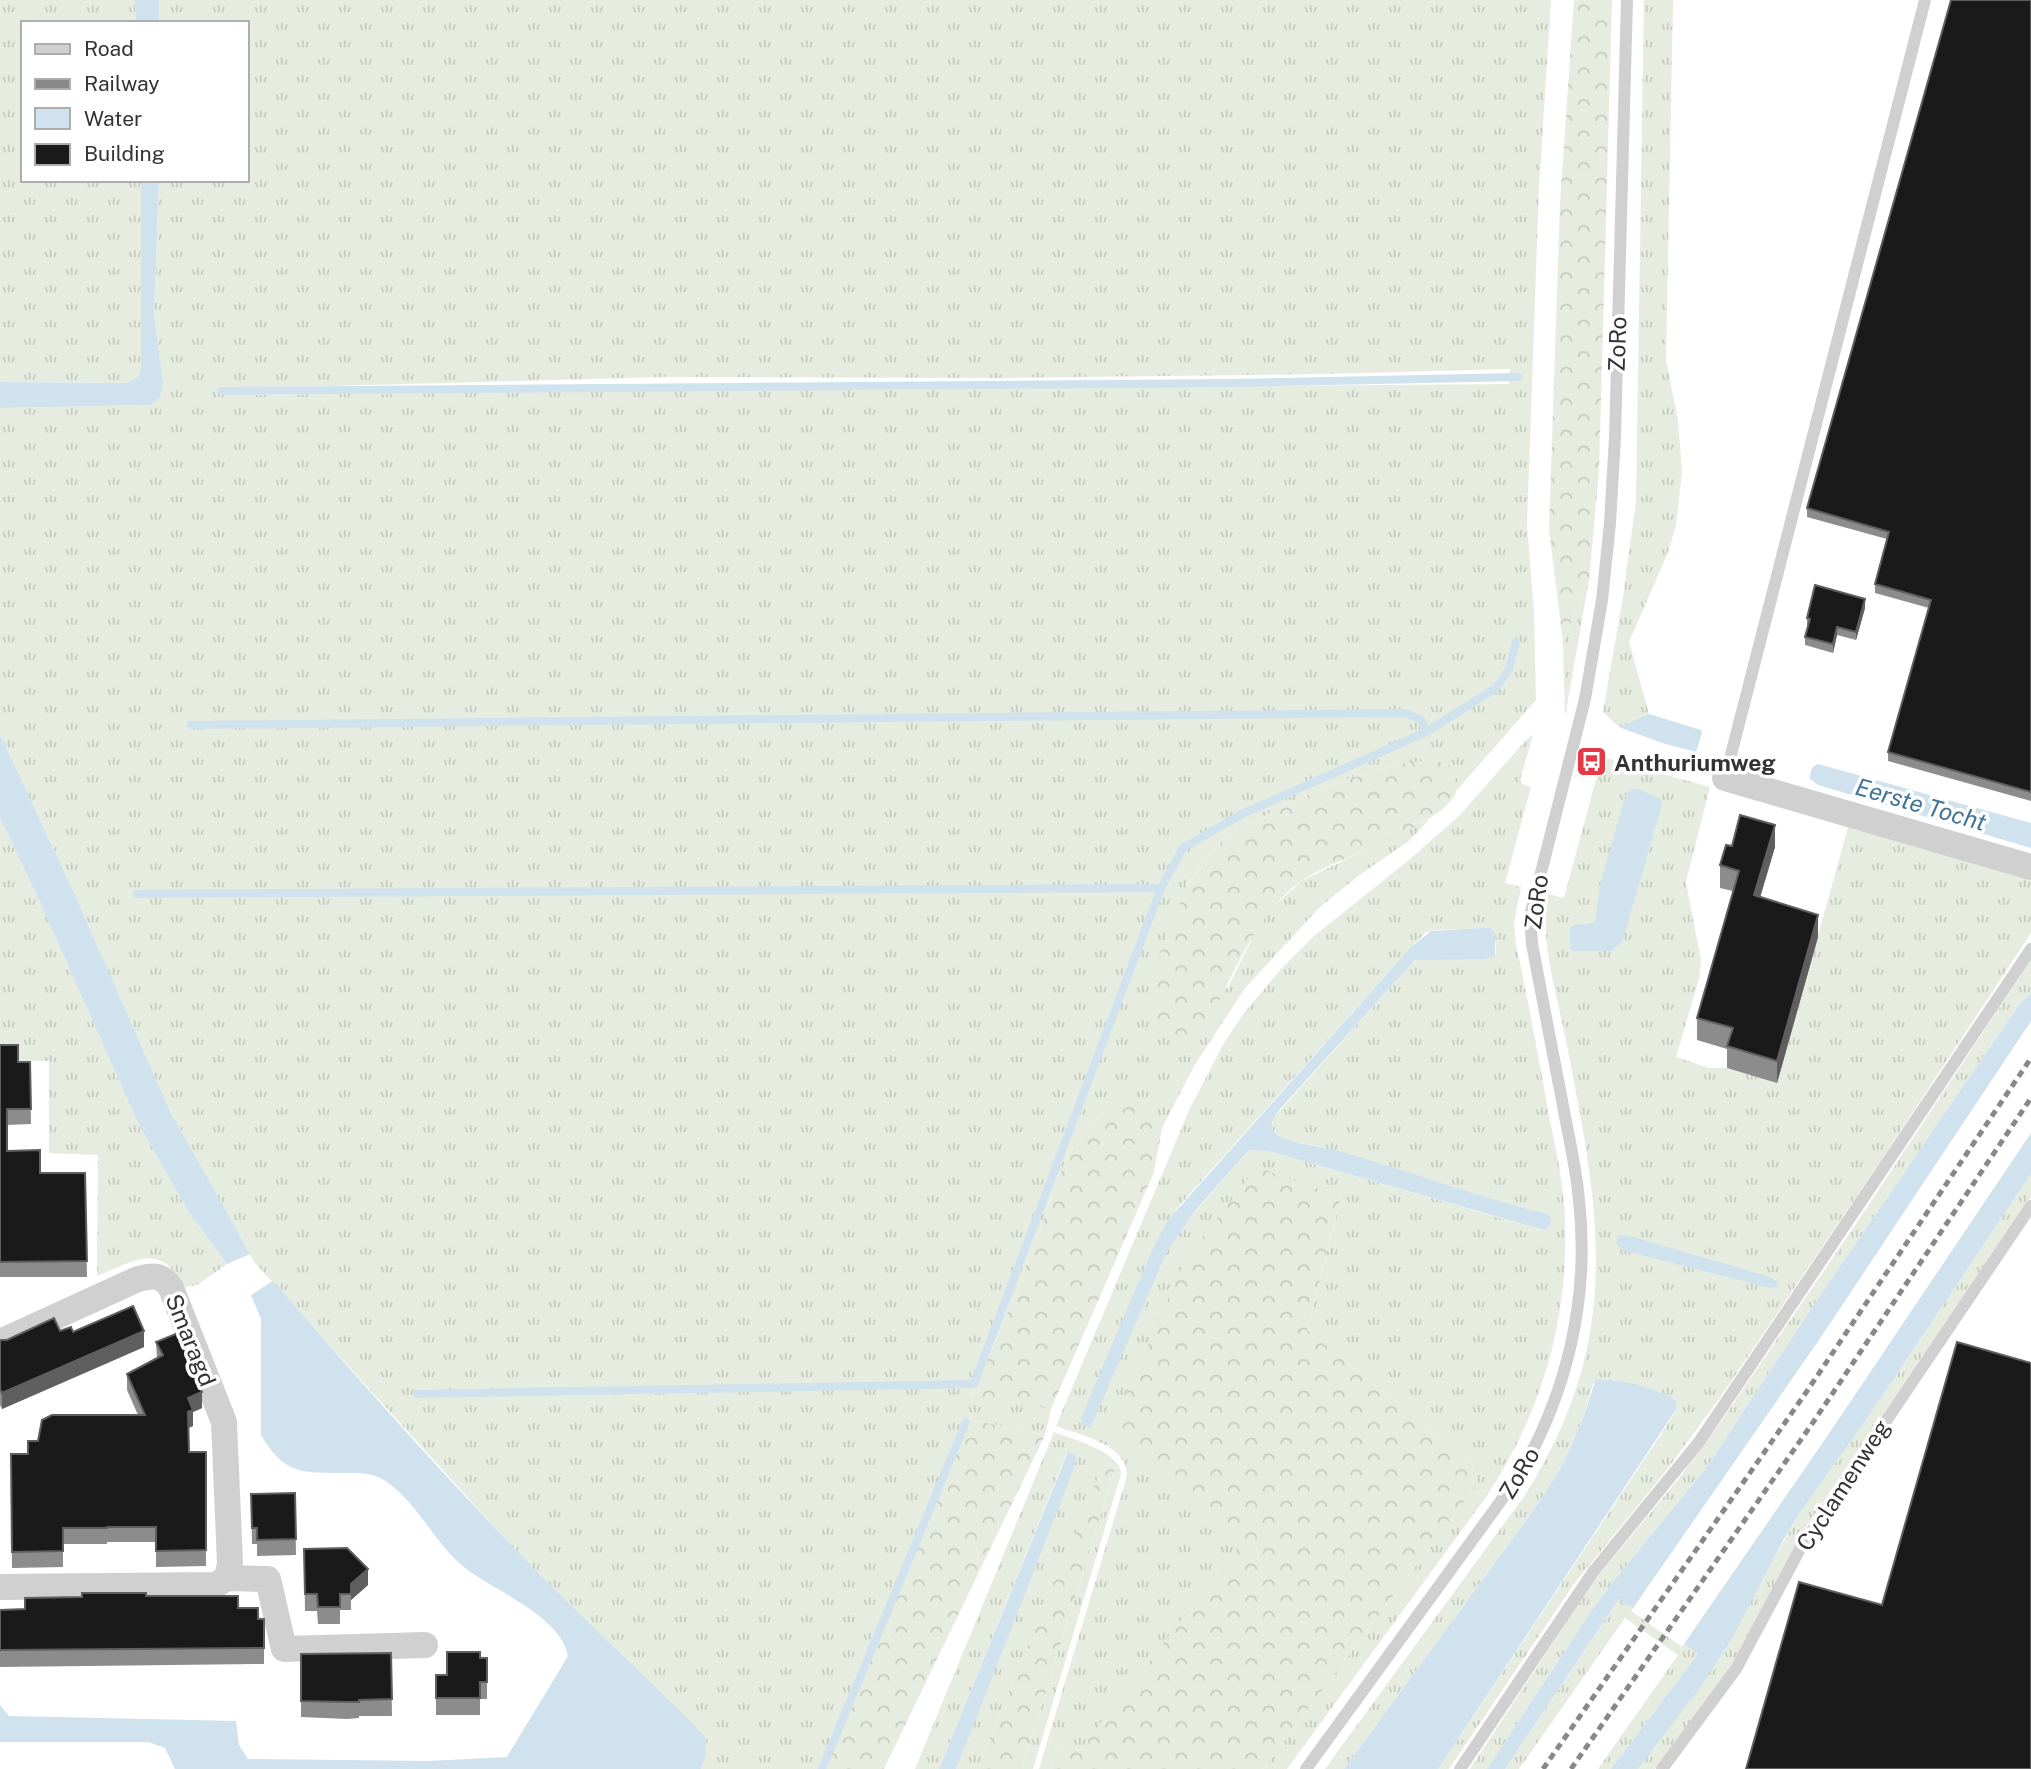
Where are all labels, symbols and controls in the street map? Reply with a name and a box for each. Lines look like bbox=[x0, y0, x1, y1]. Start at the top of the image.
legend bbox=[21, 21, 248, 182]
text: Road bbox=[84, 36, 134, 61]
text: Railway bbox=[84, 71, 160, 96]
text: Water bbox=[84, 106, 142, 131]
text: Building bbox=[84, 141, 165, 166]
street label: ZoRo bbox=[1603, 316, 1631, 372]
bus stop icon: Anthuriumweg bbox=[1574, 745, 1608, 779]
place label: Anthuriumweg bbox=[1614, 749, 1776, 776]
water label: Eerste Tocht bbox=[1852, 772, 1990, 836]
street label: ZoRo bbox=[1519, 873, 1553, 931]
street label: Smaragd bbox=[160, 1290, 222, 1390]
street label: Cyclamenweg bbox=[1791, 1414, 1895, 1556]
street label: ZoRo bbox=[1493, 1442, 1545, 1504]

